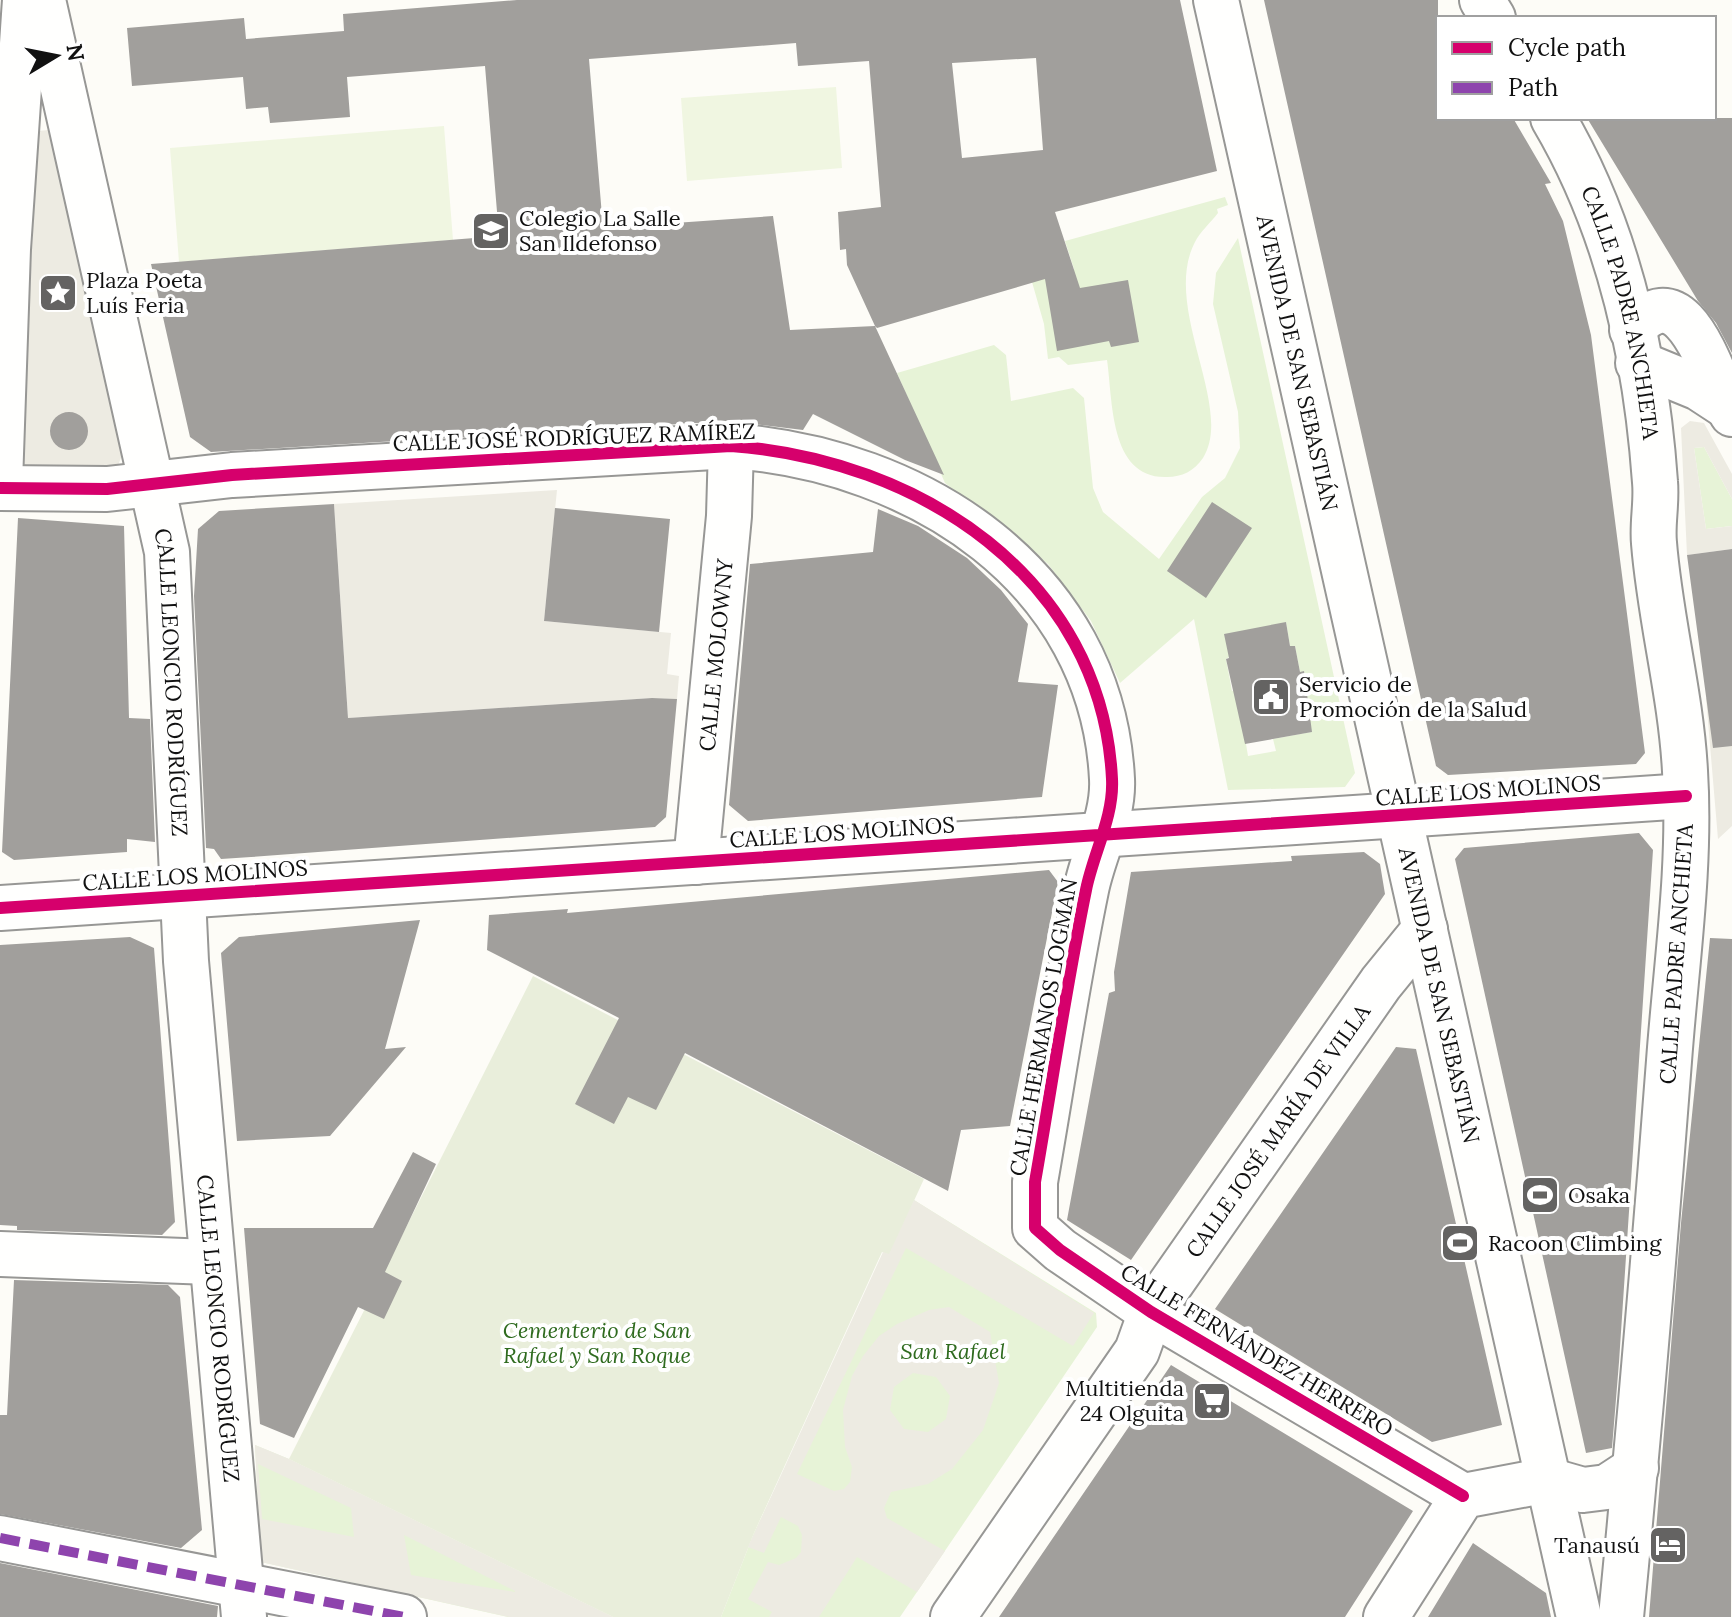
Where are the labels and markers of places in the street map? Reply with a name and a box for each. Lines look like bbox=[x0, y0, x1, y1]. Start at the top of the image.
place label: Colegio La Salle San Ildefonso bbox=[519, 204, 681, 257]
school or university icon: Colegio La Salle San Ildefonso bbox=[470, 210, 512, 252]
place label: Plaza Poeta Luís Feria bbox=[86, 266, 203, 319]
place icon: Plaza Poeta Luís Feria bbox=[37, 272, 79, 314]
place label: Servicio de Promoción de la Salud bbox=[1299, 670, 1527, 723]
public building icon: Servicio de Promoción de la Salud bbox=[1250, 676, 1292, 718]
sports icon: Osaka bbox=[1519, 1174, 1561, 1216]
place label: Osaka bbox=[1568, 1181, 1630, 1209]
sports icon: Racoon Climbing bbox=[1439, 1222, 1481, 1264]
place label: Racoon Climbing bbox=[1488, 1229, 1662, 1257]
place label: Multitienda 24 Olguita bbox=[1065, 1374, 1184, 1427]
supermarket icon: Multitienda 24 Olguita bbox=[1191, 1380, 1233, 1422]
hotel icon: Tanausú bbox=[1647, 1524, 1689, 1566]
place label: Tanausú bbox=[1554, 1531, 1640, 1559]

